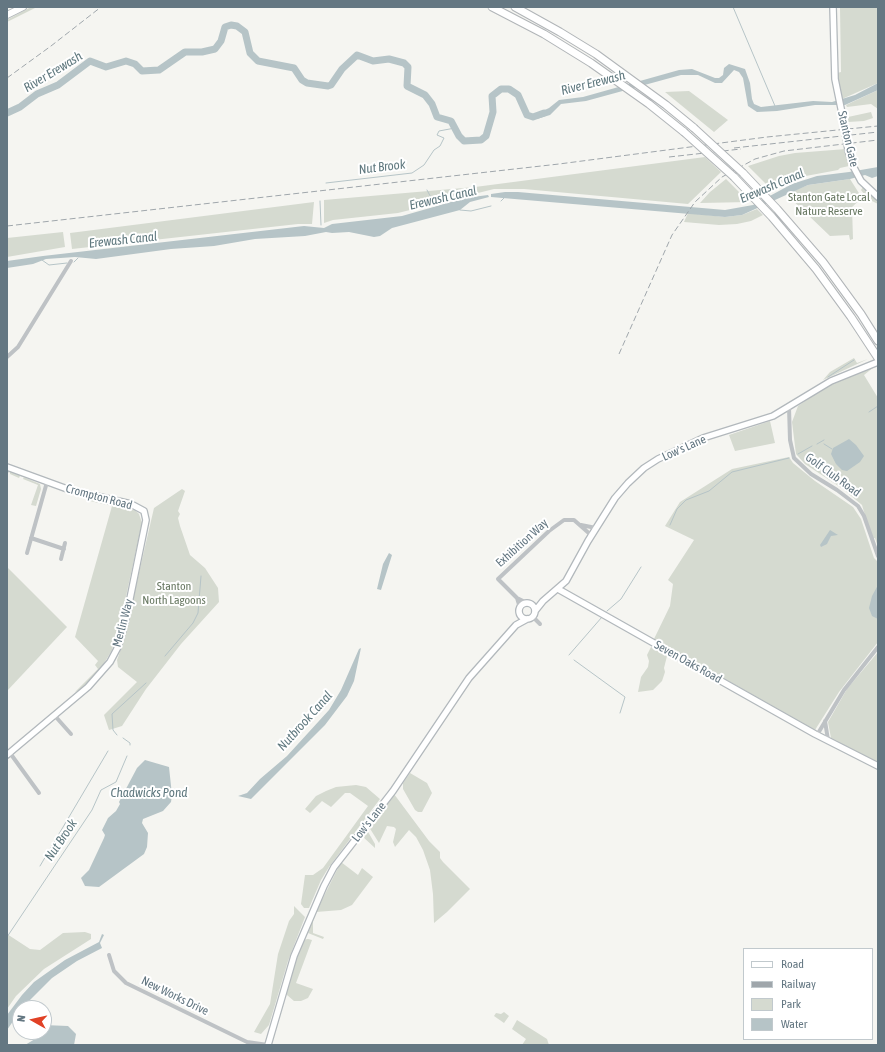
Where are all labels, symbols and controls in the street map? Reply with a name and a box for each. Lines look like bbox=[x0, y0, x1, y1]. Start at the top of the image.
water label: River Erewash bbox=[21, 48, 85, 96]
water label: River Erewash bbox=[559, 68, 627, 98]
street label: Stanton Gate bbox=[835, 110, 861, 168]
water label: Nut Brook bbox=[358, 156, 406, 178]
water label: Erewash Canal bbox=[737, 165, 807, 207]
water label: Erewash Canal bbox=[408, 183, 478, 213]
park label: Stanton Gate Local Nature Reserve bbox=[788, 190, 870, 218]
water label: Erewash Canal bbox=[88, 229, 158, 251]
street label: Low's Lane bbox=[660, 432, 708, 464]
street label: Golf Club Road bbox=[803, 450, 863, 500]
street label: Crompton Road bbox=[64, 481, 134, 513]
street label: Exhibition Way bbox=[493, 516, 551, 570]
park label: Stanton North Lagoons bbox=[142, 579, 206, 607]
street label: Merlin Way bbox=[110, 597, 136, 649]
street label: Seven Oaks Road bbox=[652, 638, 724, 686]
water label: Nutbrook Canal bbox=[274, 688, 336, 754]
water label: Chadwicks Pond bbox=[111, 785, 187, 801]
street label: Low's Lane bbox=[349, 799, 389, 845]
water label: Nut Brook bbox=[41, 816, 81, 864]
legend bbox=[743, 948, 873, 1040]
text: Road bbox=[781, 957, 804, 971]
street label: New Works Drive bbox=[139, 973, 211, 1019]
text: Railway bbox=[781, 977, 816, 991]
text: Park bbox=[781, 997, 801, 1011]
north arrow bbox=[12, 1000, 52, 1040]
text: N bbox=[15, 1014, 28, 1023]
text: Water bbox=[781, 1017, 807, 1031]

